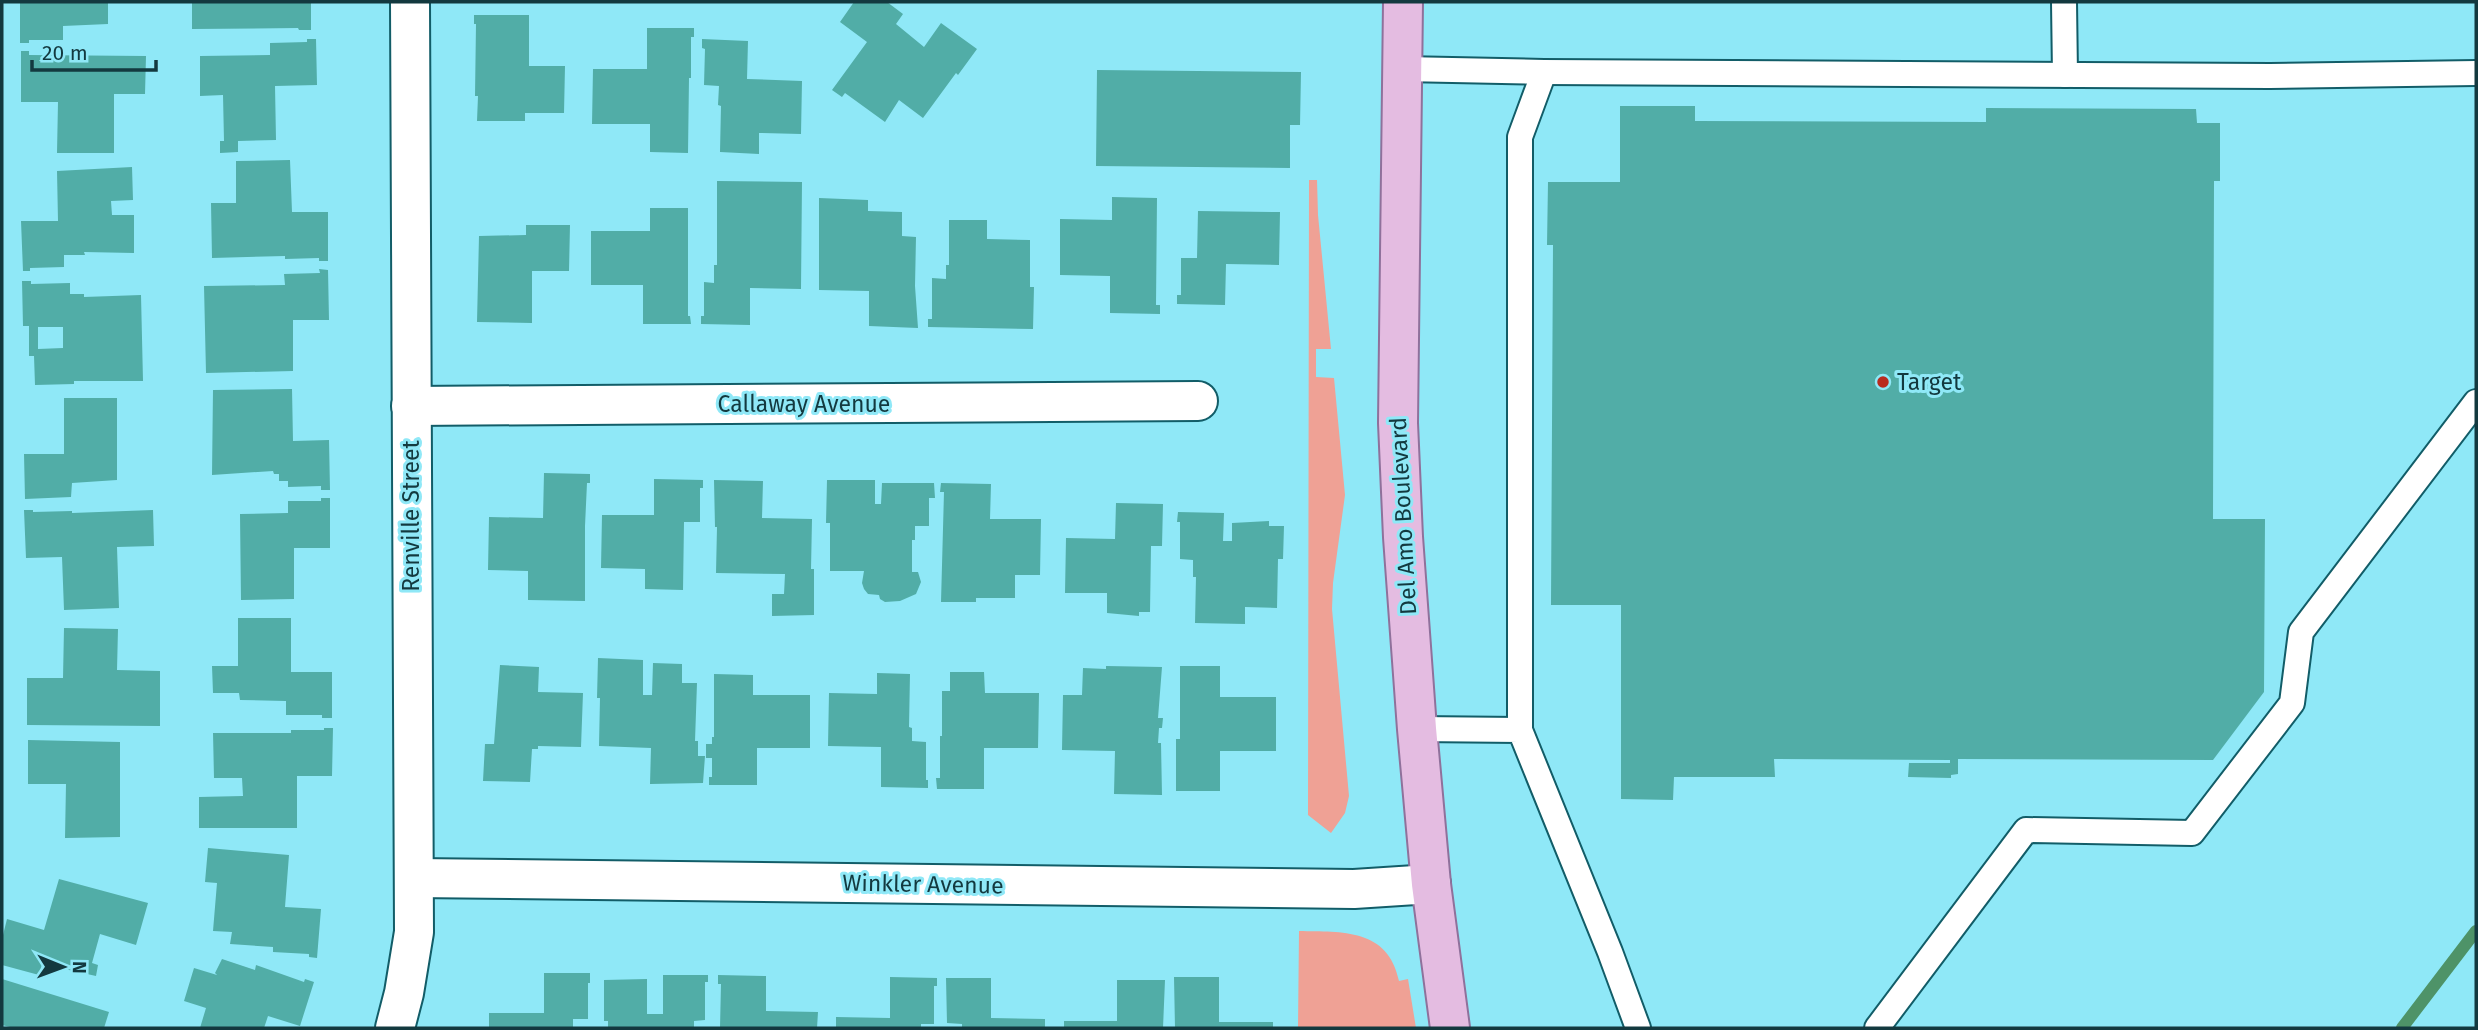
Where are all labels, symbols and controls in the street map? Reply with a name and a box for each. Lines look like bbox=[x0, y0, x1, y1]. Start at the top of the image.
scale bar bbox=[32, 28, 156, 72]
text: 20 m bbox=[42, 40, 88, 66]
place label: Target bbox=[1897, 368, 1962, 396]
marker: Target bbox=[1875, 374, 1891, 390]
street label: Callaway Avenue bbox=[718, 390, 890, 418]
street label: Del Amo Boulevard bbox=[1384, 416, 1422, 616]
street label: Renville Street bbox=[397, 439, 425, 592]
street label: Winkler Avenue bbox=[842, 869, 1004, 899]
north arrow bbox=[28, 932, 98, 1002]
text: N bbox=[68, 961, 91, 974]

